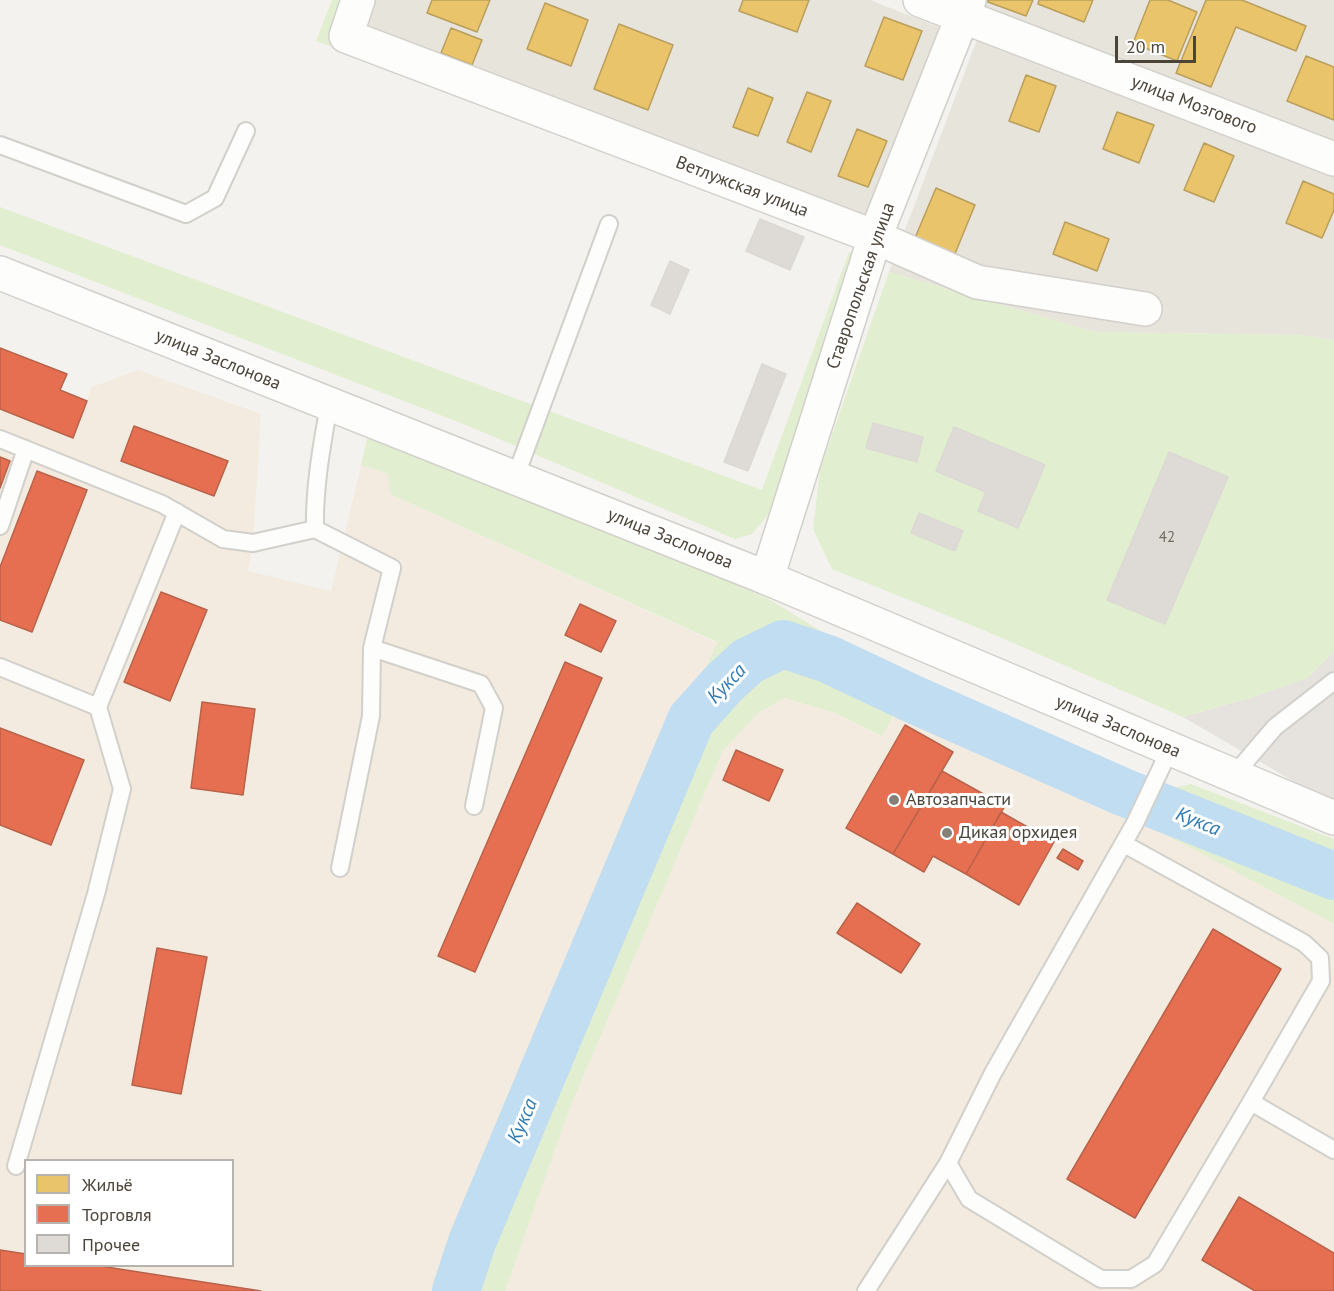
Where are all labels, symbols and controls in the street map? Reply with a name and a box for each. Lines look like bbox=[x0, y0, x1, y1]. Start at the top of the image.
scale bar bbox=[1118, 24, 1199, 62]
text: 20 m bbox=[1126, 35, 1165, 58]
street label: улица Мозгового bbox=[1128, 71, 1260, 139]
street label: Ветлужская улица bbox=[673, 152, 811, 222]
street label: Ставропольская улица bbox=[822, 200, 900, 372]
street label: улица Заслонова bbox=[152, 325, 284, 395]
street label: улица Заслонова bbox=[604, 504, 736, 574]
house number: 42 bbox=[1159, 529, 1175, 547]
water label: Кукса bbox=[702, 659, 752, 709]
street label: улица Заслонова bbox=[1052, 691, 1184, 763]
place label: Автозапчасти bbox=[906, 789, 1011, 811]
marker: Автозапчасти bbox=[887, 793, 901, 807]
water label: Кукса bbox=[1172, 802, 1224, 842]
place label: Дикая орхидея bbox=[959, 822, 1077, 844]
marker: Дикая орхидея bbox=[940, 826, 954, 840]
water label: Кукса bbox=[503, 1095, 543, 1147]
legend bbox=[24, 1159, 234, 1267]
text: Жильё bbox=[82, 1173, 133, 1196]
text: Торговля bbox=[82, 1203, 152, 1226]
text: Прочее bbox=[82, 1233, 140, 1256]

